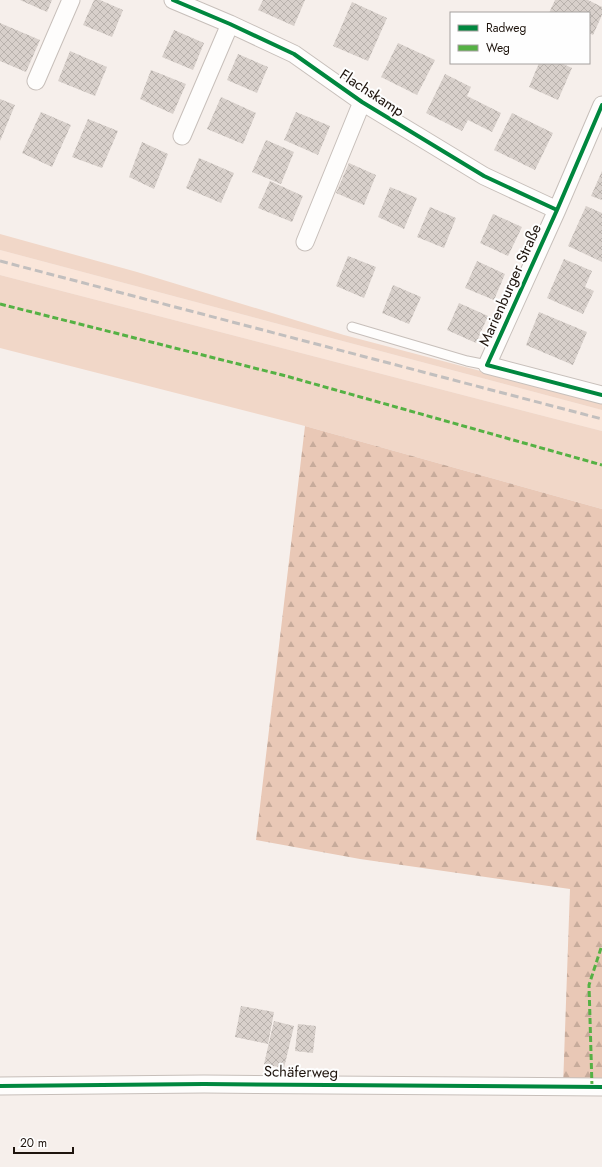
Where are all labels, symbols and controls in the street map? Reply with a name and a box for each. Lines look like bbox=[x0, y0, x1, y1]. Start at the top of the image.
legend bbox=[450, 12, 590, 64]
text: Radweg bbox=[486, 19, 526, 37]
text: Weg bbox=[486, 39, 510, 57]
street label: Flachskamp bbox=[335, 64, 409, 122]
street label: Marienburger Straße bbox=[473, 220, 547, 350]
street label: Schäferweg bbox=[264, 1060, 338, 1084]
scale bar bbox=[14, 1129, 73, 1155]
text: 20 m bbox=[20, 1134, 47, 1152]

